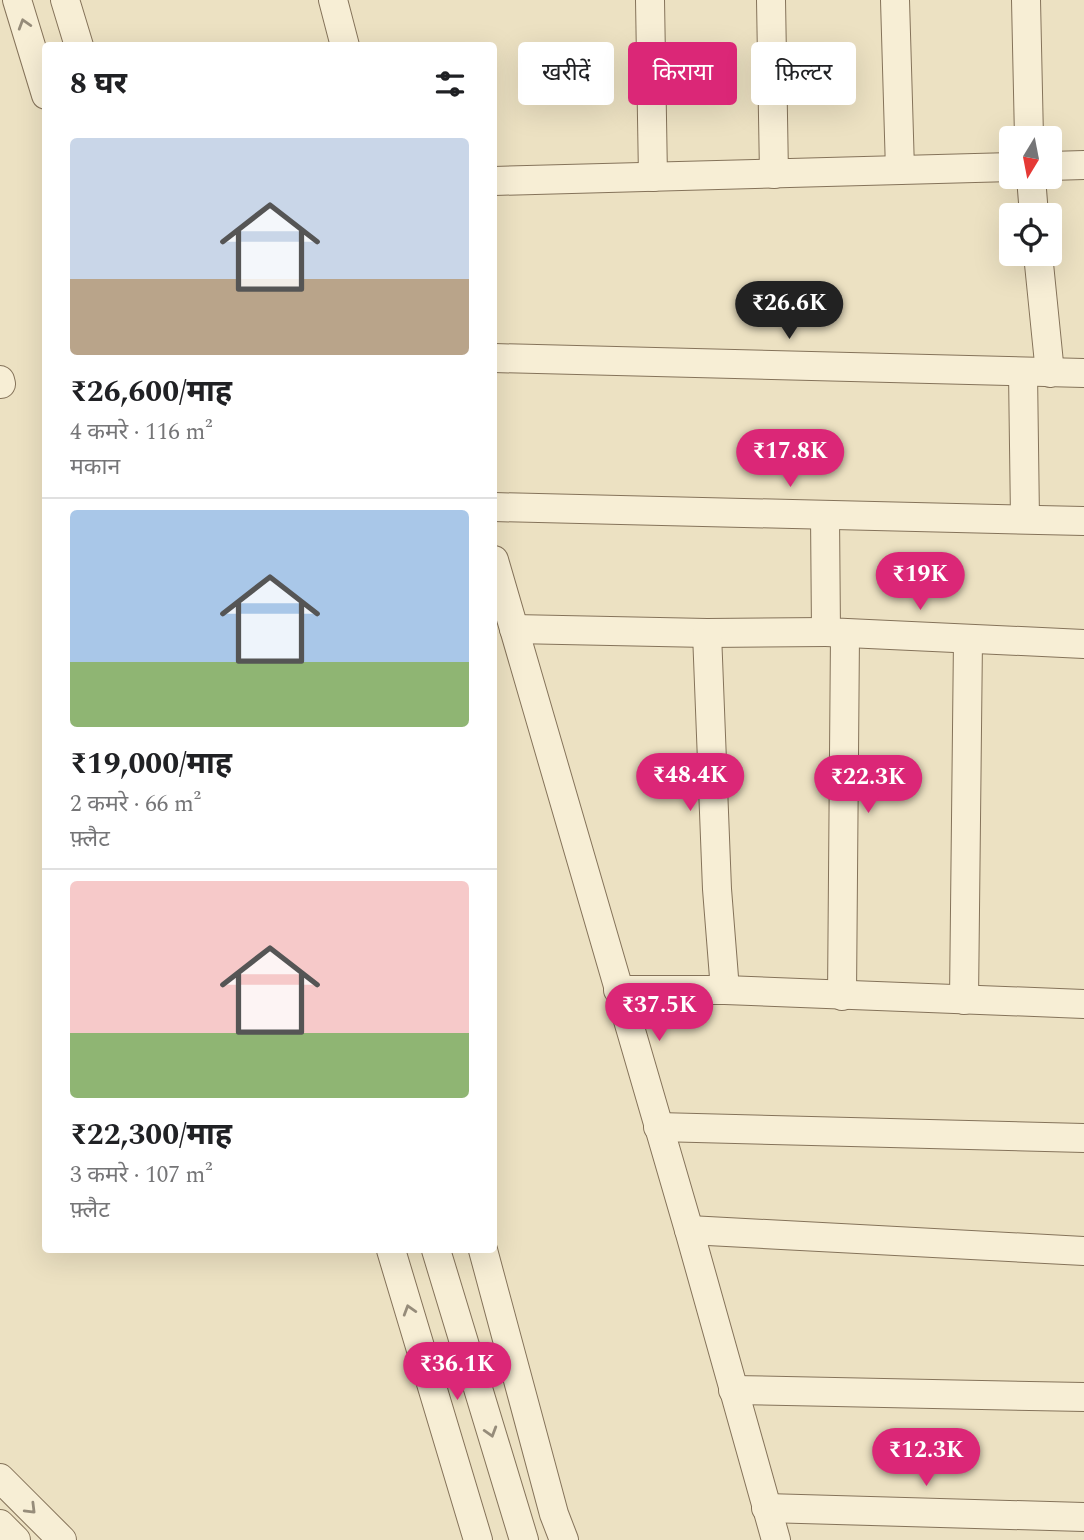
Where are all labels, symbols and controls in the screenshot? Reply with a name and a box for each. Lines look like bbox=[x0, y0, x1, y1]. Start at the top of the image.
one-way arrow bbox=[18, 18, 32, 31]
chip: खरीदें bbox=[518, 42, 614, 105]
chip: किराया bbox=[628, 42, 737, 105]
chip: फ़िल्टर bbox=[751, 42, 856, 105]
text: 8 घर bbox=[70, 61, 127, 107]
icon: filters bbox=[431, 65, 469, 103]
north arrow bbox=[999, 126, 1062, 189]
map controls bbox=[999, 126, 1062, 266]
icon: home bbox=[207, 184, 333, 310]
button: locate bbox=[999, 203, 1062, 266]
pin: ₹26.6K bbox=[732, 282, 846, 341]
text: ₹26.6K bbox=[751, 286, 827, 321]
text: ₹26,600/माह bbox=[70, 369, 232, 415]
text: 4 कमरे · 116 m² bbox=[70, 415, 213, 450]
pin: ₹17.8K bbox=[733, 430, 847, 489]
text: ₹17.8K bbox=[752, 434, 828, 469]
text: मकान bbox=[70, 450, 120, 485]
pin: ₹19K bbox=[879, 552, 961, 612]
icon: home bbox=[207, 556, 333, 682]
text: ₹19K bbox=[892, 557, 948, 592]
text: ₹19,000/माह bbox=[70, 741, 232, 787]
pin: ₹48.4K bbox=[633, 754, 747, 813]
pin: ₹22.3K bbox=[811, 756, 925, 815]
text: ₹48.4K bbox=[652, 758, 728, 793]
text: ₹22.3K bbox=[830, 760, 906, 795]
text: 2 कमरे · 66 m² bbox=[70, 787, 201, 822]
text: फ़्लैट bbox=[70, 822, 110, 857]
icon: home bbox=[207, 927, 333, 1053]
pin: ₹37.5K bbox=[602, 984, 716, 1043]
text: ₹37.5K bbox=[621, 988, 697, 1023]
text: ₹22,300/माह bbox=[70, 1112, 232, 1158]
text: 3 कमरे · 107 m² bbox=[70, 1158, 213, 1193]
text: फ़्लैट bbox=[70, 1193, 110, 1228]
one-way arrow bbox=[403, 1305, 418, 1317]
pin: ₹36.1K bbox=[400, 1342, 514, 1402]
text: ₹36.1K bbox=[419, 1347, 495, 1382]
one-way arrow bbox=[483, 1426, 498, 1438]
pin: ₹12.3K bbox=[869, 1428, 983, 1488]
text: ₹12.3K bbox=[888, 1433, 964, 1468]
one-way arrow bbox=[22, 1501, 35, 1514]

